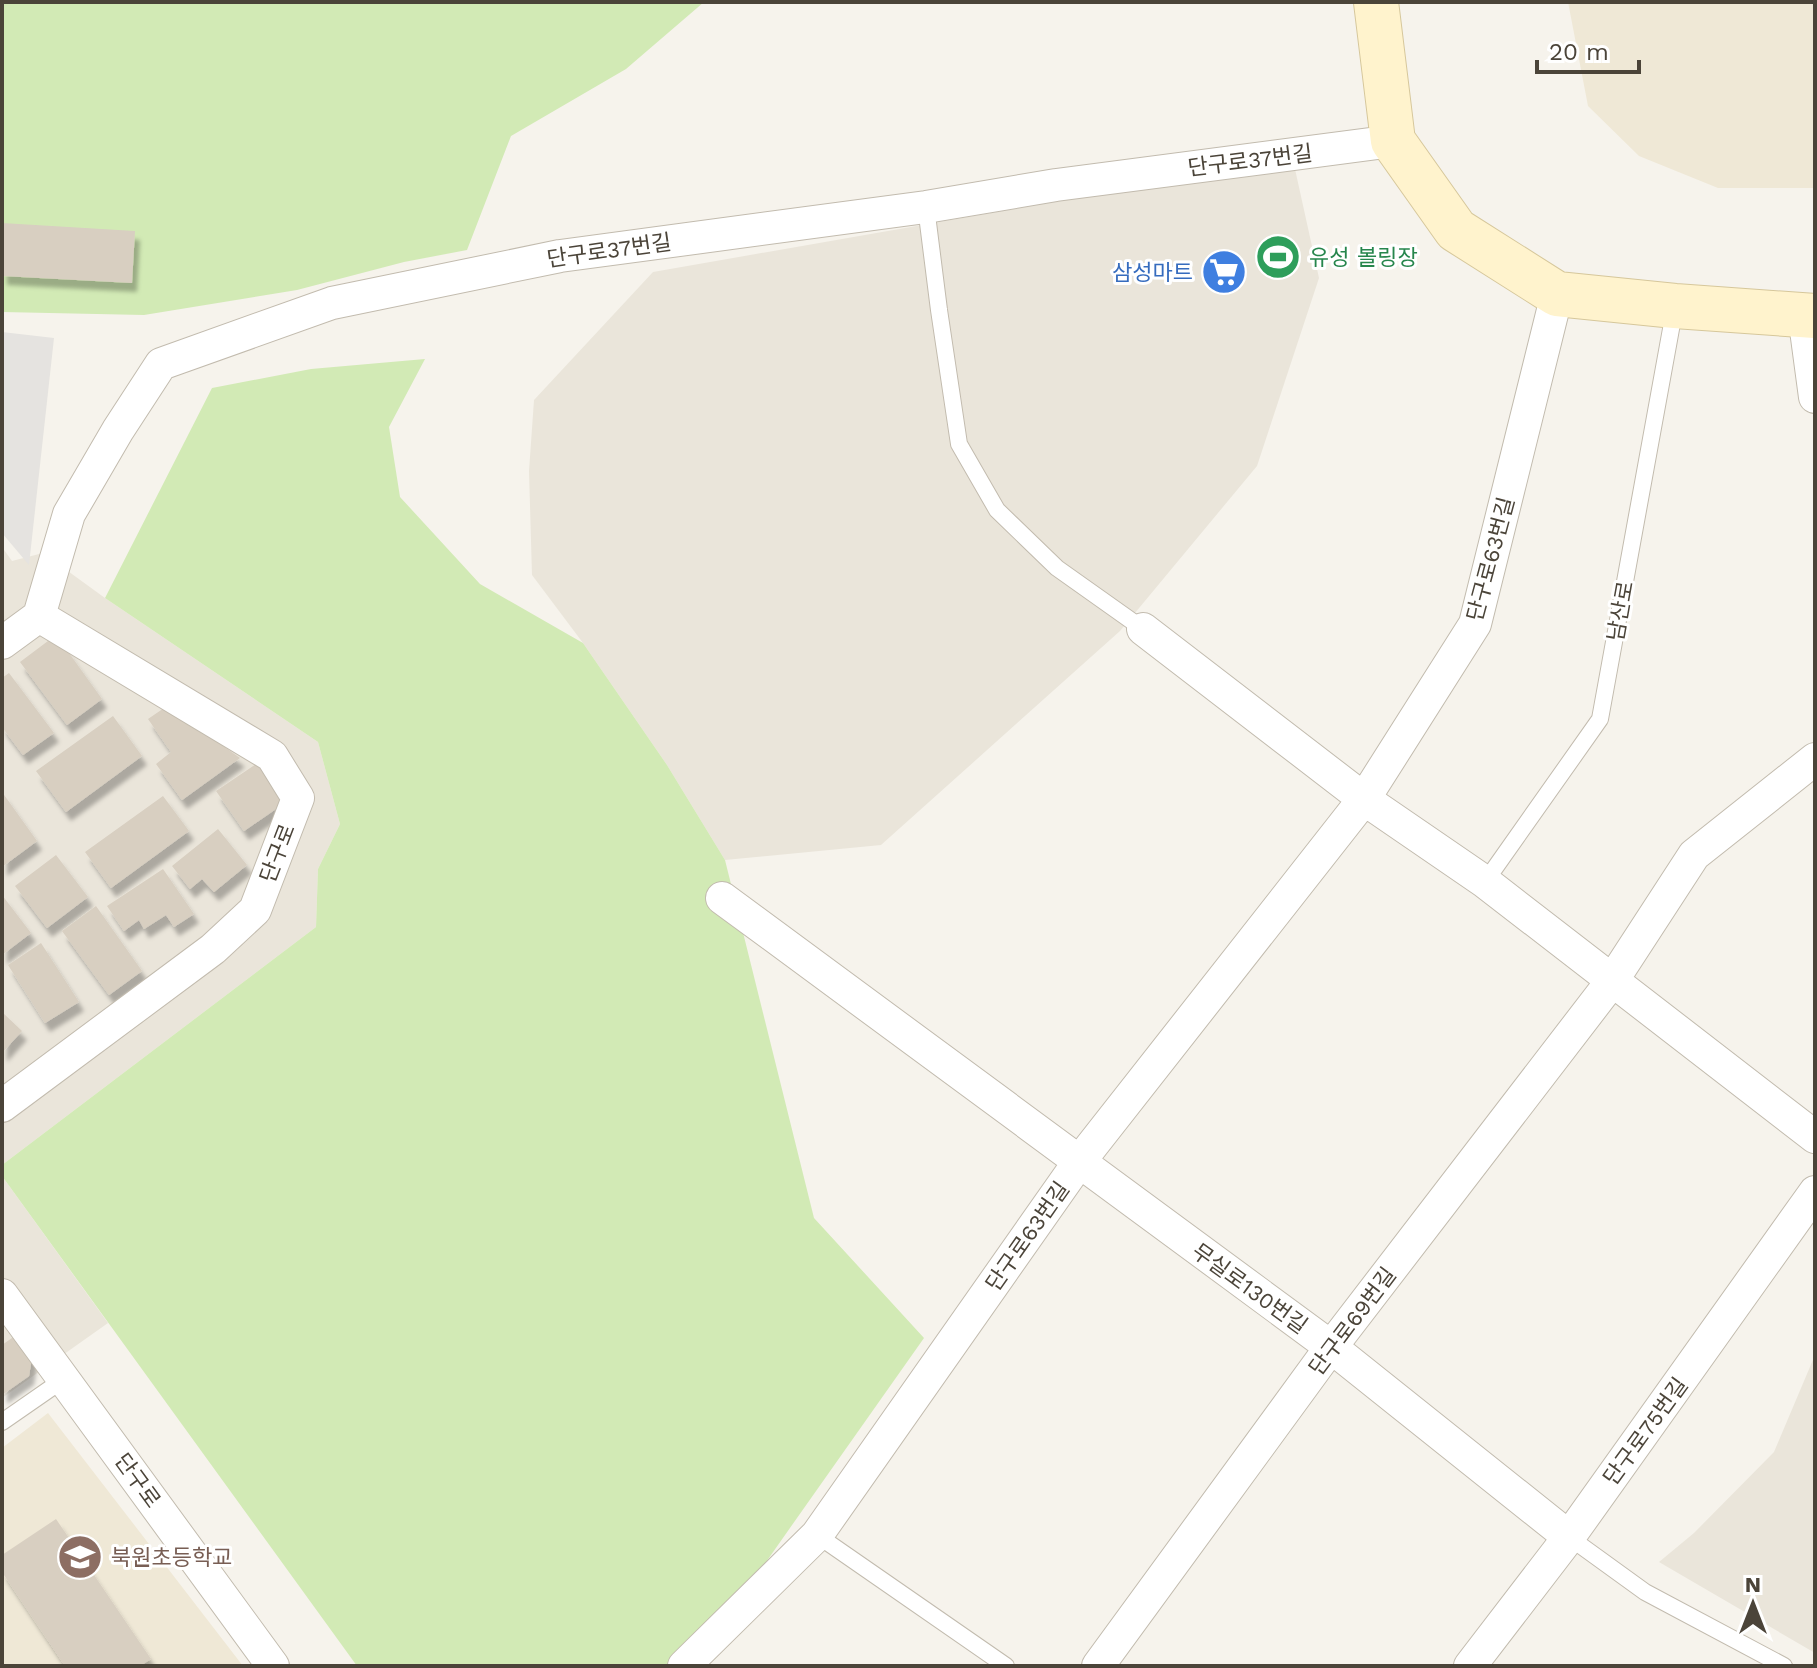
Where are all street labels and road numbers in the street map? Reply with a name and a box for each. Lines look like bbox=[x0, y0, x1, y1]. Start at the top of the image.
street label: 단구로37번길 bbox=[1186, 140, 1314, 181]
street label: 단구로37번길 bbox=[545, 229, 673, 272]
street label: 단구로63번길 bbox=[1462, 494, 1519, 624]
street label: 남산로 bbox=[1603, 579, 1638, 643]
street label: 단구로 bbox=[255, 820, 300, 886]
street label: 단구로63번길 bbox=[981, 1177, 1074, 1296]
street label: 무실로130번길 bbox=[1187, 1238, 1312, 1339]
street label: 단구로69번길 bbox=[1304, 1263, 1401, 1380]
street label: 단구로75번길 bbox=[1598, 1373, 1693, 1490]
street label: 단구로 bbox=[110, 1448, 166, 1512]

